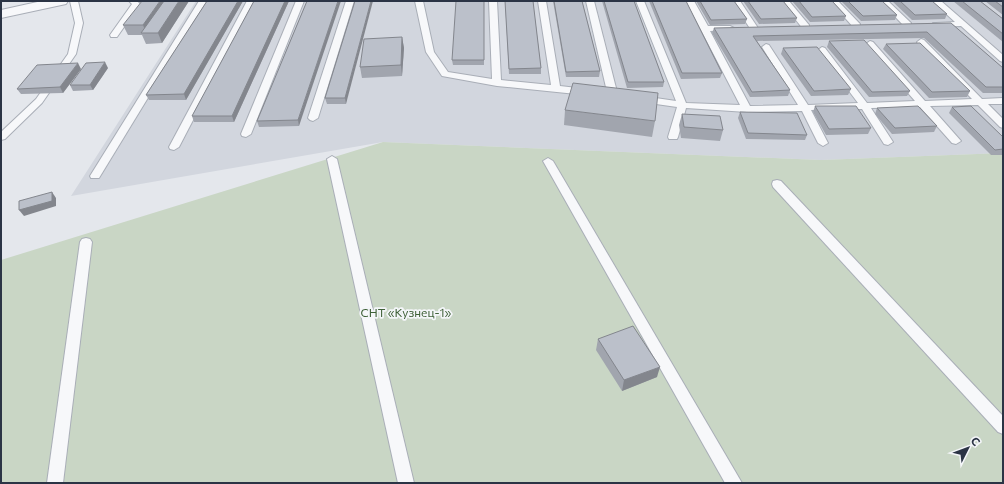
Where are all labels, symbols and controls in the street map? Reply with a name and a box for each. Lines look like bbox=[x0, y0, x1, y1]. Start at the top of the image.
park label: СНТ «Кузнец-1» bbox=[361, 305, 452, 319]
north arrow bbox=[948, 428, 988, 468]
text: С bbox=[968, 434, 983, 448]

